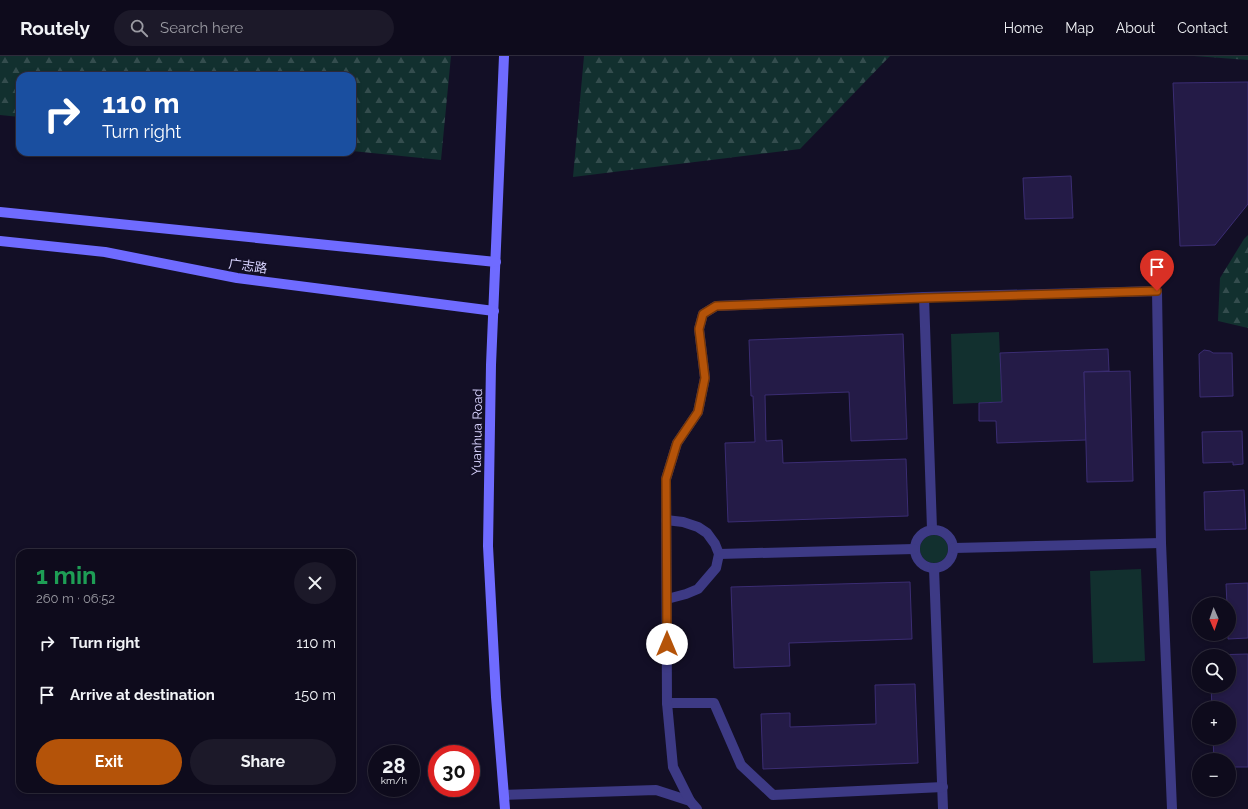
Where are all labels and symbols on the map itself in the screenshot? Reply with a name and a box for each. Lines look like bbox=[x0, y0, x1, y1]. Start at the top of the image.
pin bbox=[1140, 250, 1174, 291]
street label: 广志路 bbox=[228, 256, 268, 276]
street label: Yuanhua Road bbox=[469, 388, 485, 476]
north arrow bbox=[1192, 597, 1236, 641]
position arrow bbox=[646, 623, 688, 665]
speed limit sign: 30 bbox=[428, 745, 480, 797]

